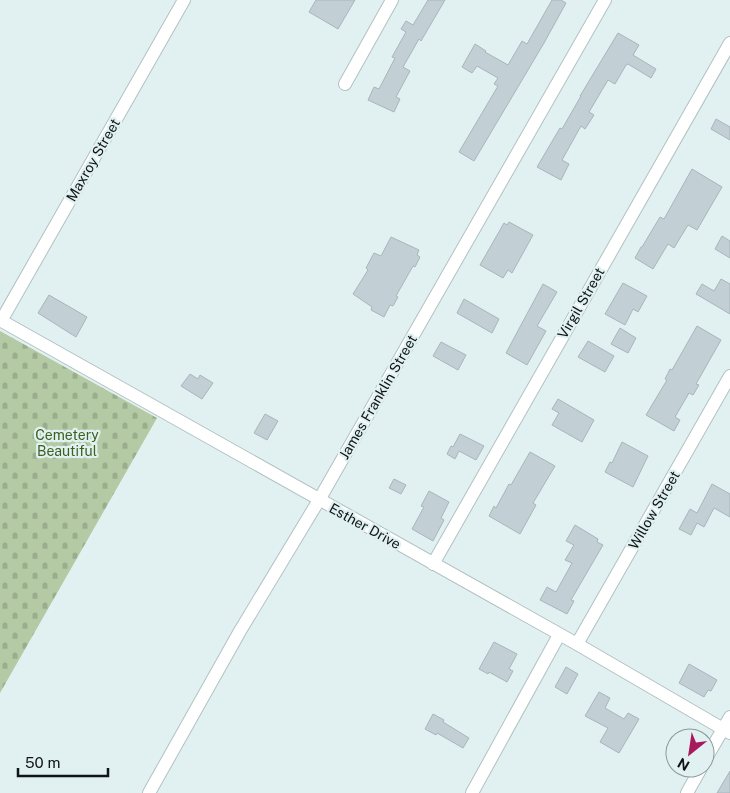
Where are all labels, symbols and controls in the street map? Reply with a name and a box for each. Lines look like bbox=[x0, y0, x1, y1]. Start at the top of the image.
street label: Maxroy Street bbox=[63, 116, 123, 204]
street label: Virgil Street bbox=[554, 265, 608, 341]
street label: James Franklin Street bbox=[336, 332, 420, 462]
park label: Cemetery Beautiful bbox=[35, 427, 99, 459]
street label: Willow Street bbox=[625, 468, 683, 552]
street label: Esther Drive bbox=[326, 500, 404, 552]
north arrow bbox=[665, 728, 715, 778]
scale bar bbox=[18, 746, 108, 778]
text: 50 m bbox=[25, 754, 60, 771]
text: N bbox=[675, 755, 692, 774]

